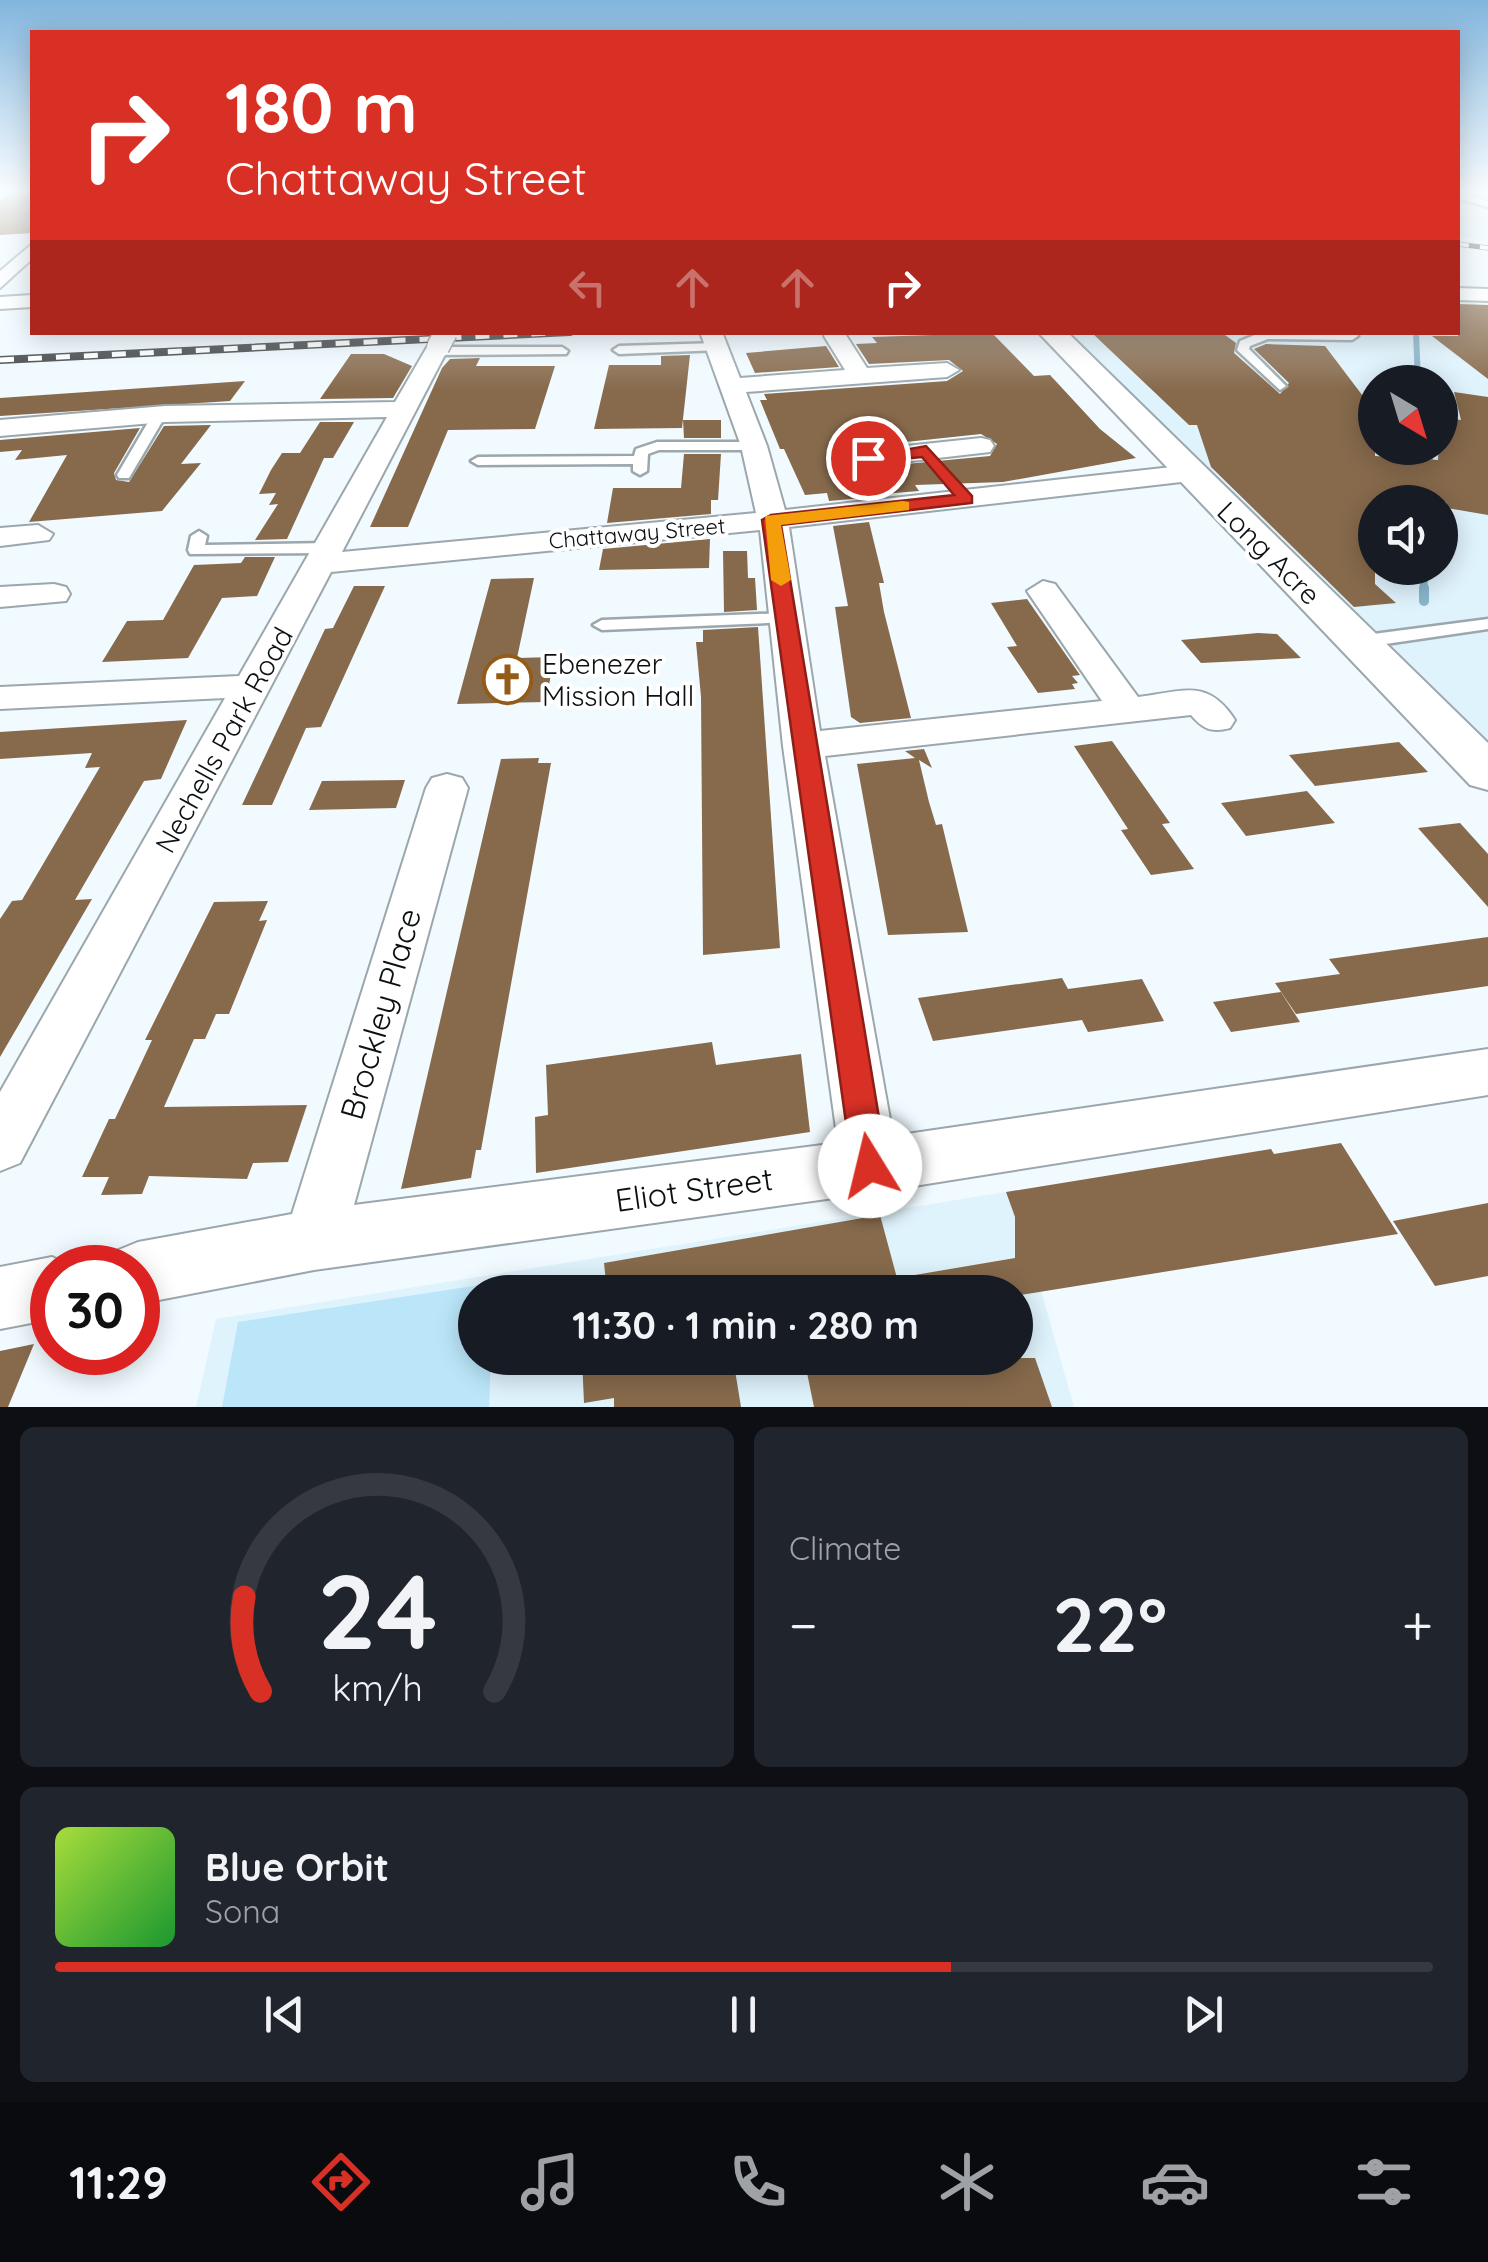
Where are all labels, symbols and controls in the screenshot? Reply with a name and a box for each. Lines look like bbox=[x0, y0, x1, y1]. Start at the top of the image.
text: 180 m bbox=[225, 63, 418, 151]
icon: right bbox=[60, 70, 190, 200]
text: Chattaway Street bbox=[225, 150, 587, 206]
icon: left bbox=[560, 260, 615, 315]
icon: ahead bbox=[665, 260, 720, 315]
icon: ahead bbox=[770, 260, 825, 315]
icon: right bbox=[875, 260, 930, 315]
north arrow bbox=[1358, 365, 1458, 465]
map controls bbox=[1358, 365, 1458, 585]
pin bbox=[826, 416, 911, 501]
icon: arrive bbox=[841, 431, 896, 486]
button: sound bbox=[1358, 485, 1458, 585]
street label: Long Acre bbox=[1210, 494, 1328, 612]
street label: Chattaway Street bbox=[548, 511, 726, 555]
street label: Nechells Park Road bbox=[147, 621, 300, 859]
place label: Ebenezer Mission Hall bbox=[542, 646, 694, 713]
church icon: Ebenezer Mission Hall bbox=[481, 654, 533, 706]
street label: Brockley Place bbox=[331, 904, 429, 1124]
position arrow bbox=[818, 1114, 922, 1218]
street label: Eliot Street bbox=[612, 1158, 775, 1220]
speed limit sign: 30 bbox=[30, 1245, 160, 1375]
text: 11:30 · 1 min · 280 m bbox=[572, 1301, 919, 1349]
text: Climate bbox=[789, 1528, 901, 1568]
text: 24 bbox=[317, 1545, 437, 1675]
text: 22° bbox=[1052, 1577, 1167, 1671]
text: − bbox=[789, 1590, 818, 1659]
text: + bbox=[1402, 1590, 1433, 1659]
text: km/h bbox=[332, 1665, 422, 1710]
text: Blue Orbit bbox=[205, 1843, 389, 1891]
text: Sona bbox=[205, 1891, 280, 1931]
icon: previous bbox=[257, 1987, 312, 2042]
icon: pause bbox=[716, 1987, 771, 2042]
icon: next bbox=[1176, 1987, 1231, 2042]
icon: directions bbox=[306, 2147, 376, 2217]
icon: music bbox=[515, 2147, 585, 2217]
icon: phone bbox=[723, 2147, 793, 2217]
icon: climate bbox=[932, 2147, 1002, 2217]
icon: car bbox=[1140, 2147, 1210, 2217]
icon: filters bbox=[1349, 2147, 1419, 2217]
text: 11:29 bbox=[69, 2154, 168, 2210]

